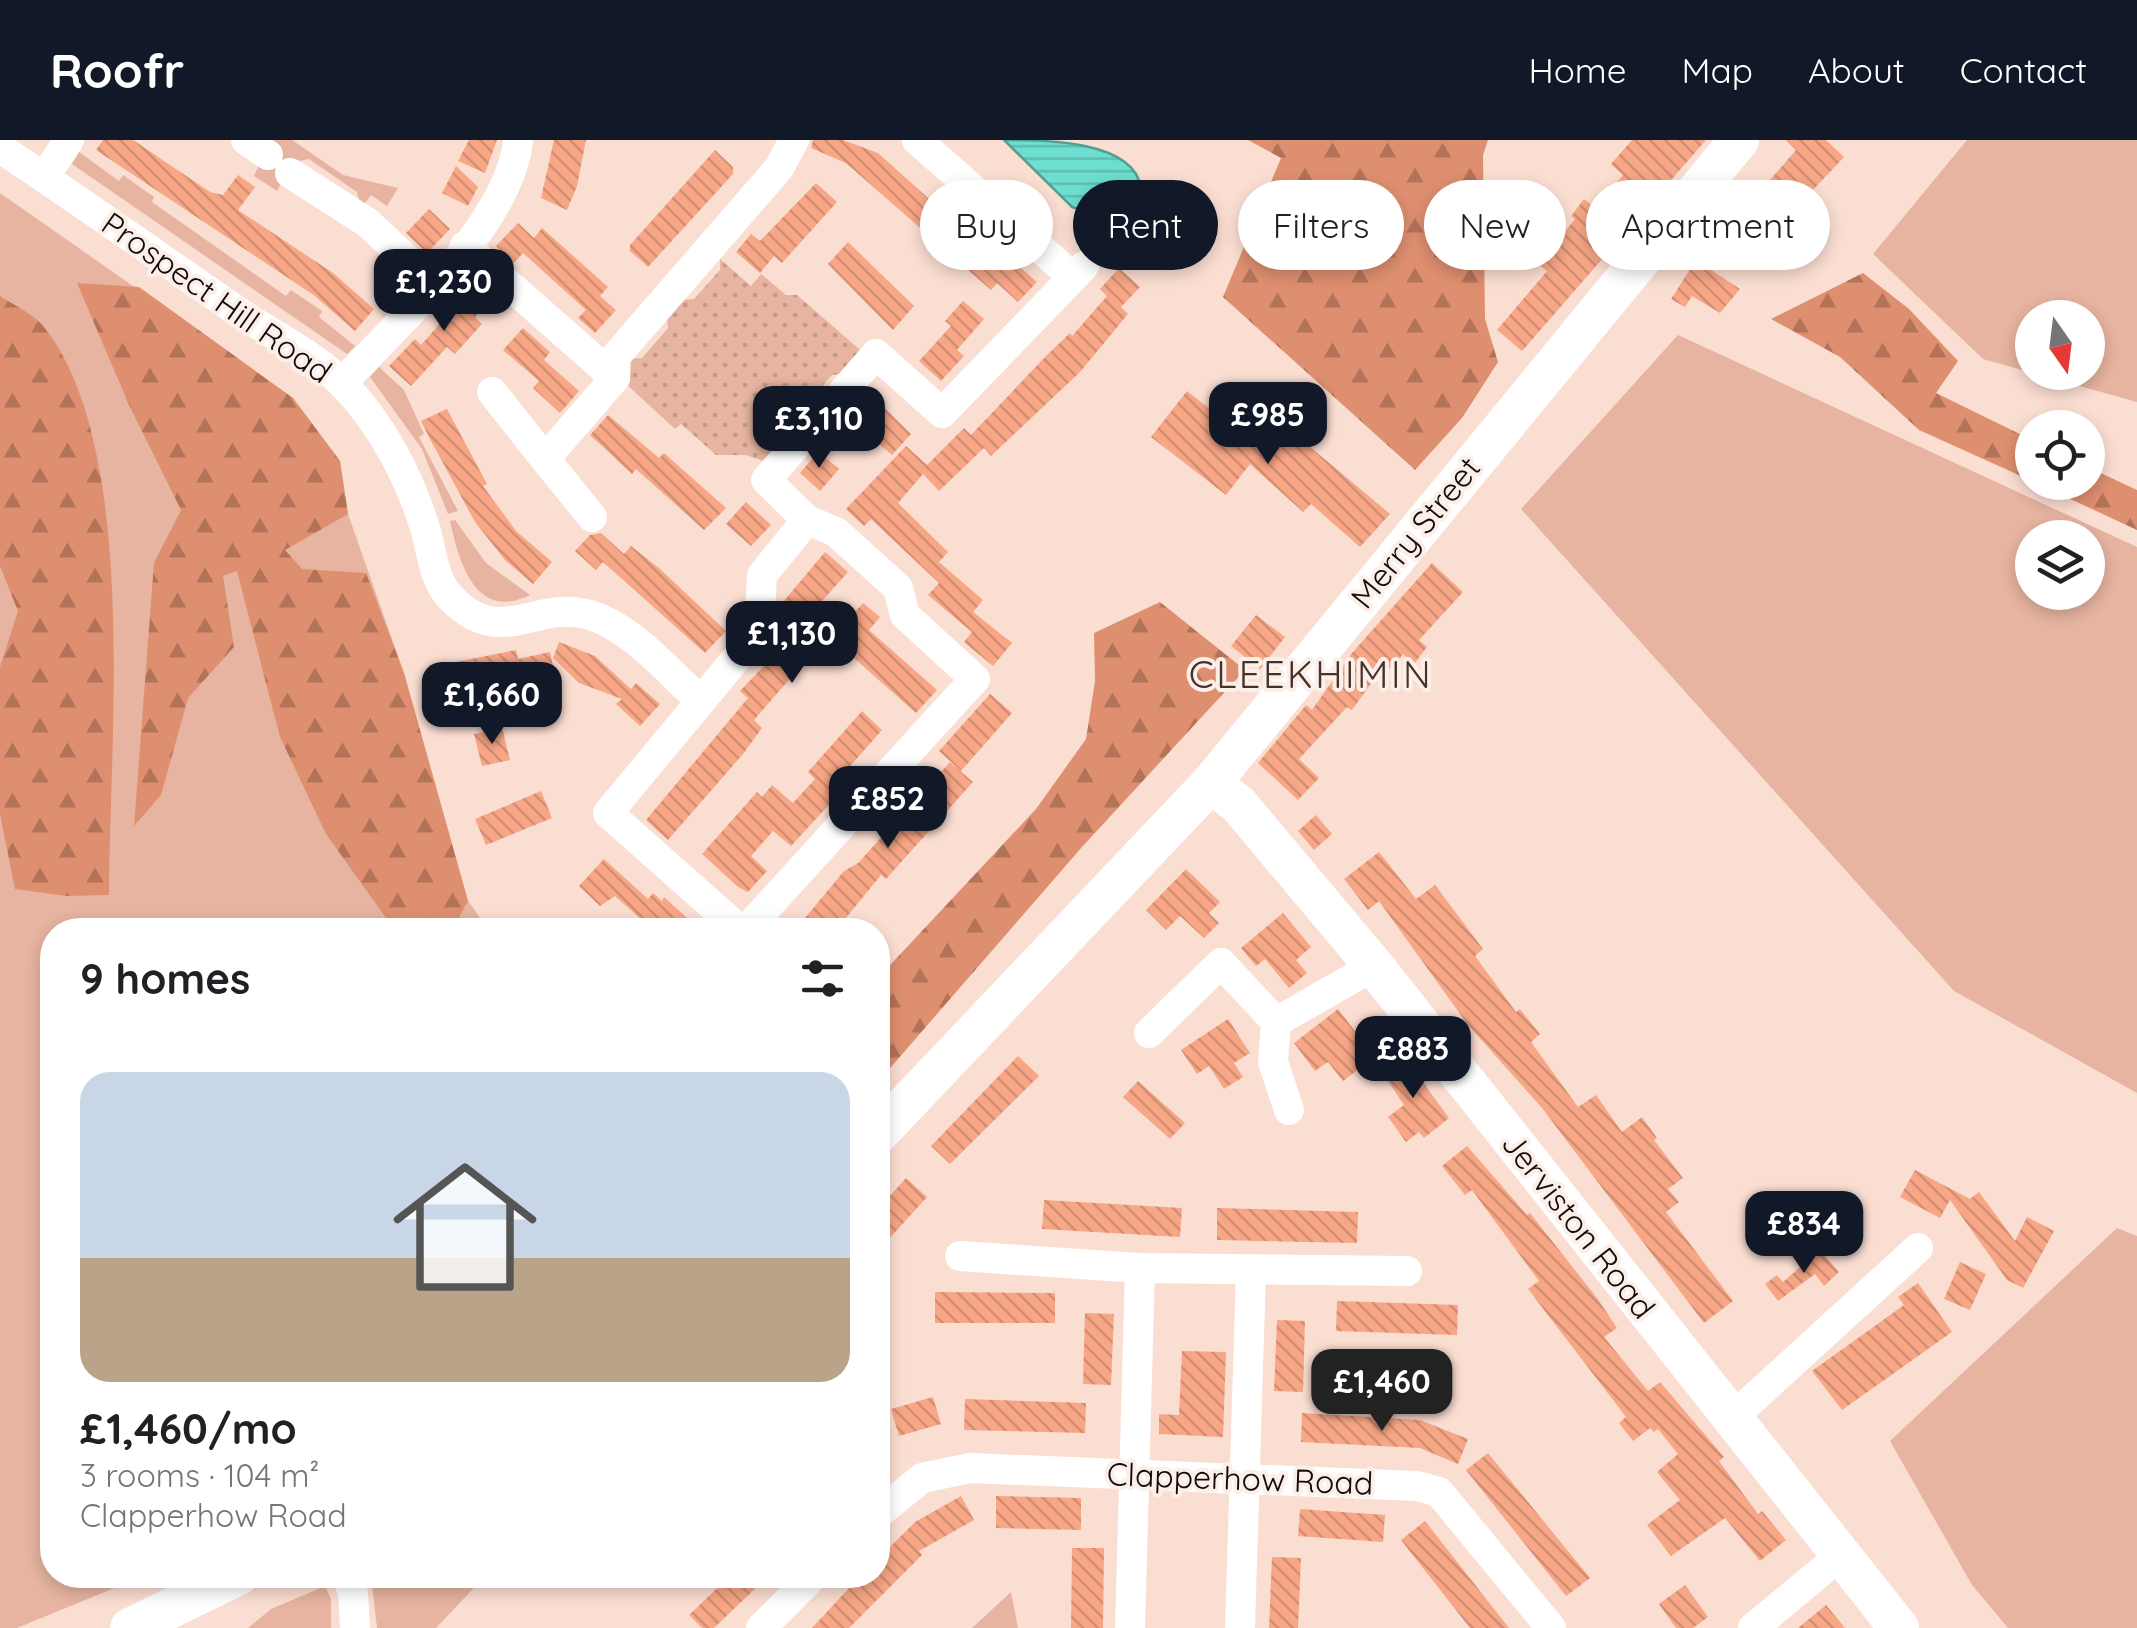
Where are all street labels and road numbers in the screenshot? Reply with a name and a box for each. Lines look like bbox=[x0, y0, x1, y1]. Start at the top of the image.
street label: Prospect Hill Road bbox=[94, 203, 340, 391]
street label: Merry Street bbox=[1342, 448, 1488, 616]
street label: Jerviston Road bbox=[1494, 1124, 1664, 1326]
street label: Clapperhow Road bbox=[1106, 1453, 1374, 1503]

